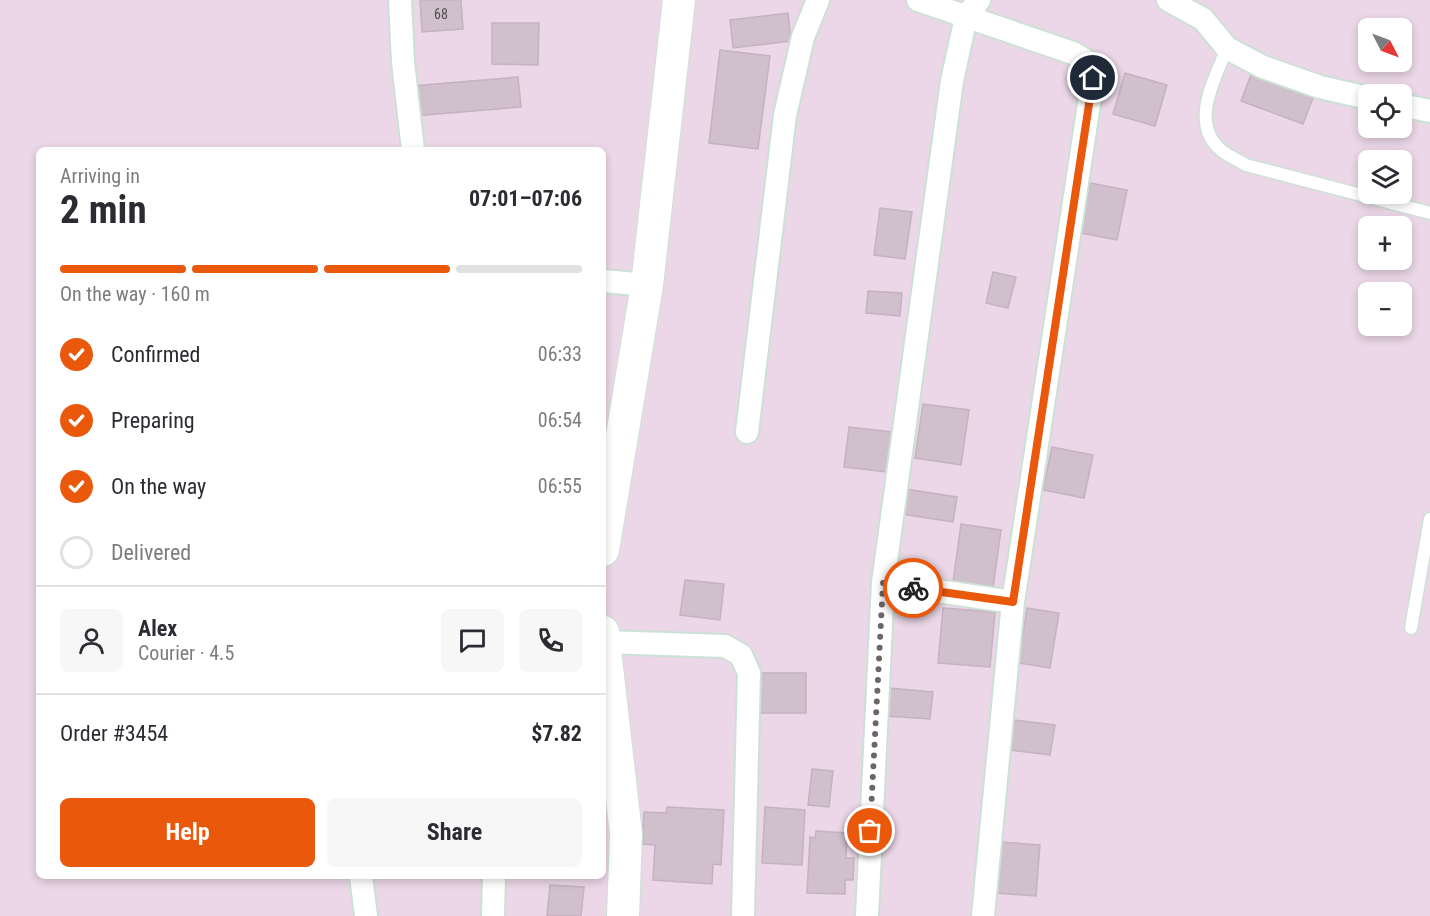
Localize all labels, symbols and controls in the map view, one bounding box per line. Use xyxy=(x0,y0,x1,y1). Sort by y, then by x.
house number: 68 xyxy=(434,6,448,22)
north arrow xyxy=(1358,18,1412,72)
map controls xyxy=(1358,18,1412,336)
pin xyxy=(1067,52,1118,103)
icon: home xyxy=(1076,61,1109,94)
button: locate xyxy=(1358,84,1412,138)
button: layers xyxy=(1358,150,1412,204)
text: Arriving in xyxy=(60,164,140,188)
text: 07:01–07:06 xyxy=(469,186,582,211)
text: 2 min xyxy=(60,187,147,233)
button: + xyxy=(1358,216,1412,270)
text: On the way · 160 m xyxy=(60,282,210,306)
button: − xyxy=(1358,282,1412,336)
icon: check xyxy=(60,338,93,371)
text: Confirmed xyxy=(111,342,200,367)
text: 06:33 xyxy=(538,342,582,366)
icon: check xyxy=(60,404,93,437)
text: Preparing xyxy=(111,408,195,433)
text: 06:54 xyxy=(538,408,582,432)
icon: check xyxy=(60,470,93,503)
text: On the way xyxy=(111,474,206,499)
text: 06:55 xyxy=(538,474,582,498)
text: Delivered xyxy=(111,540,191,565)
courier xyxy=(883,558,943,618)
icon: bike xyxy=(897,572,930,605)
button: person xyxy=(60,609,123,672)
button: chat xyxy=(441,609,504,672)
button: phone xyxy=(519,609,582,672)
text: Alex xyxy=(138,616,177,641)
text: Courier · 4.5 xyxy=(138,641,234,665)
text: Order #3454 xyxy=(60,721,168,746)
text: $7.82 xyxy=(531,721,582,746)
button: Help xyxy=(60,798,315,867)
button: Share xyxy=(327,798,582,867)
pin xyxy=(844,805,895,856)
icon: bag xyxy=(853,814,886,847)

